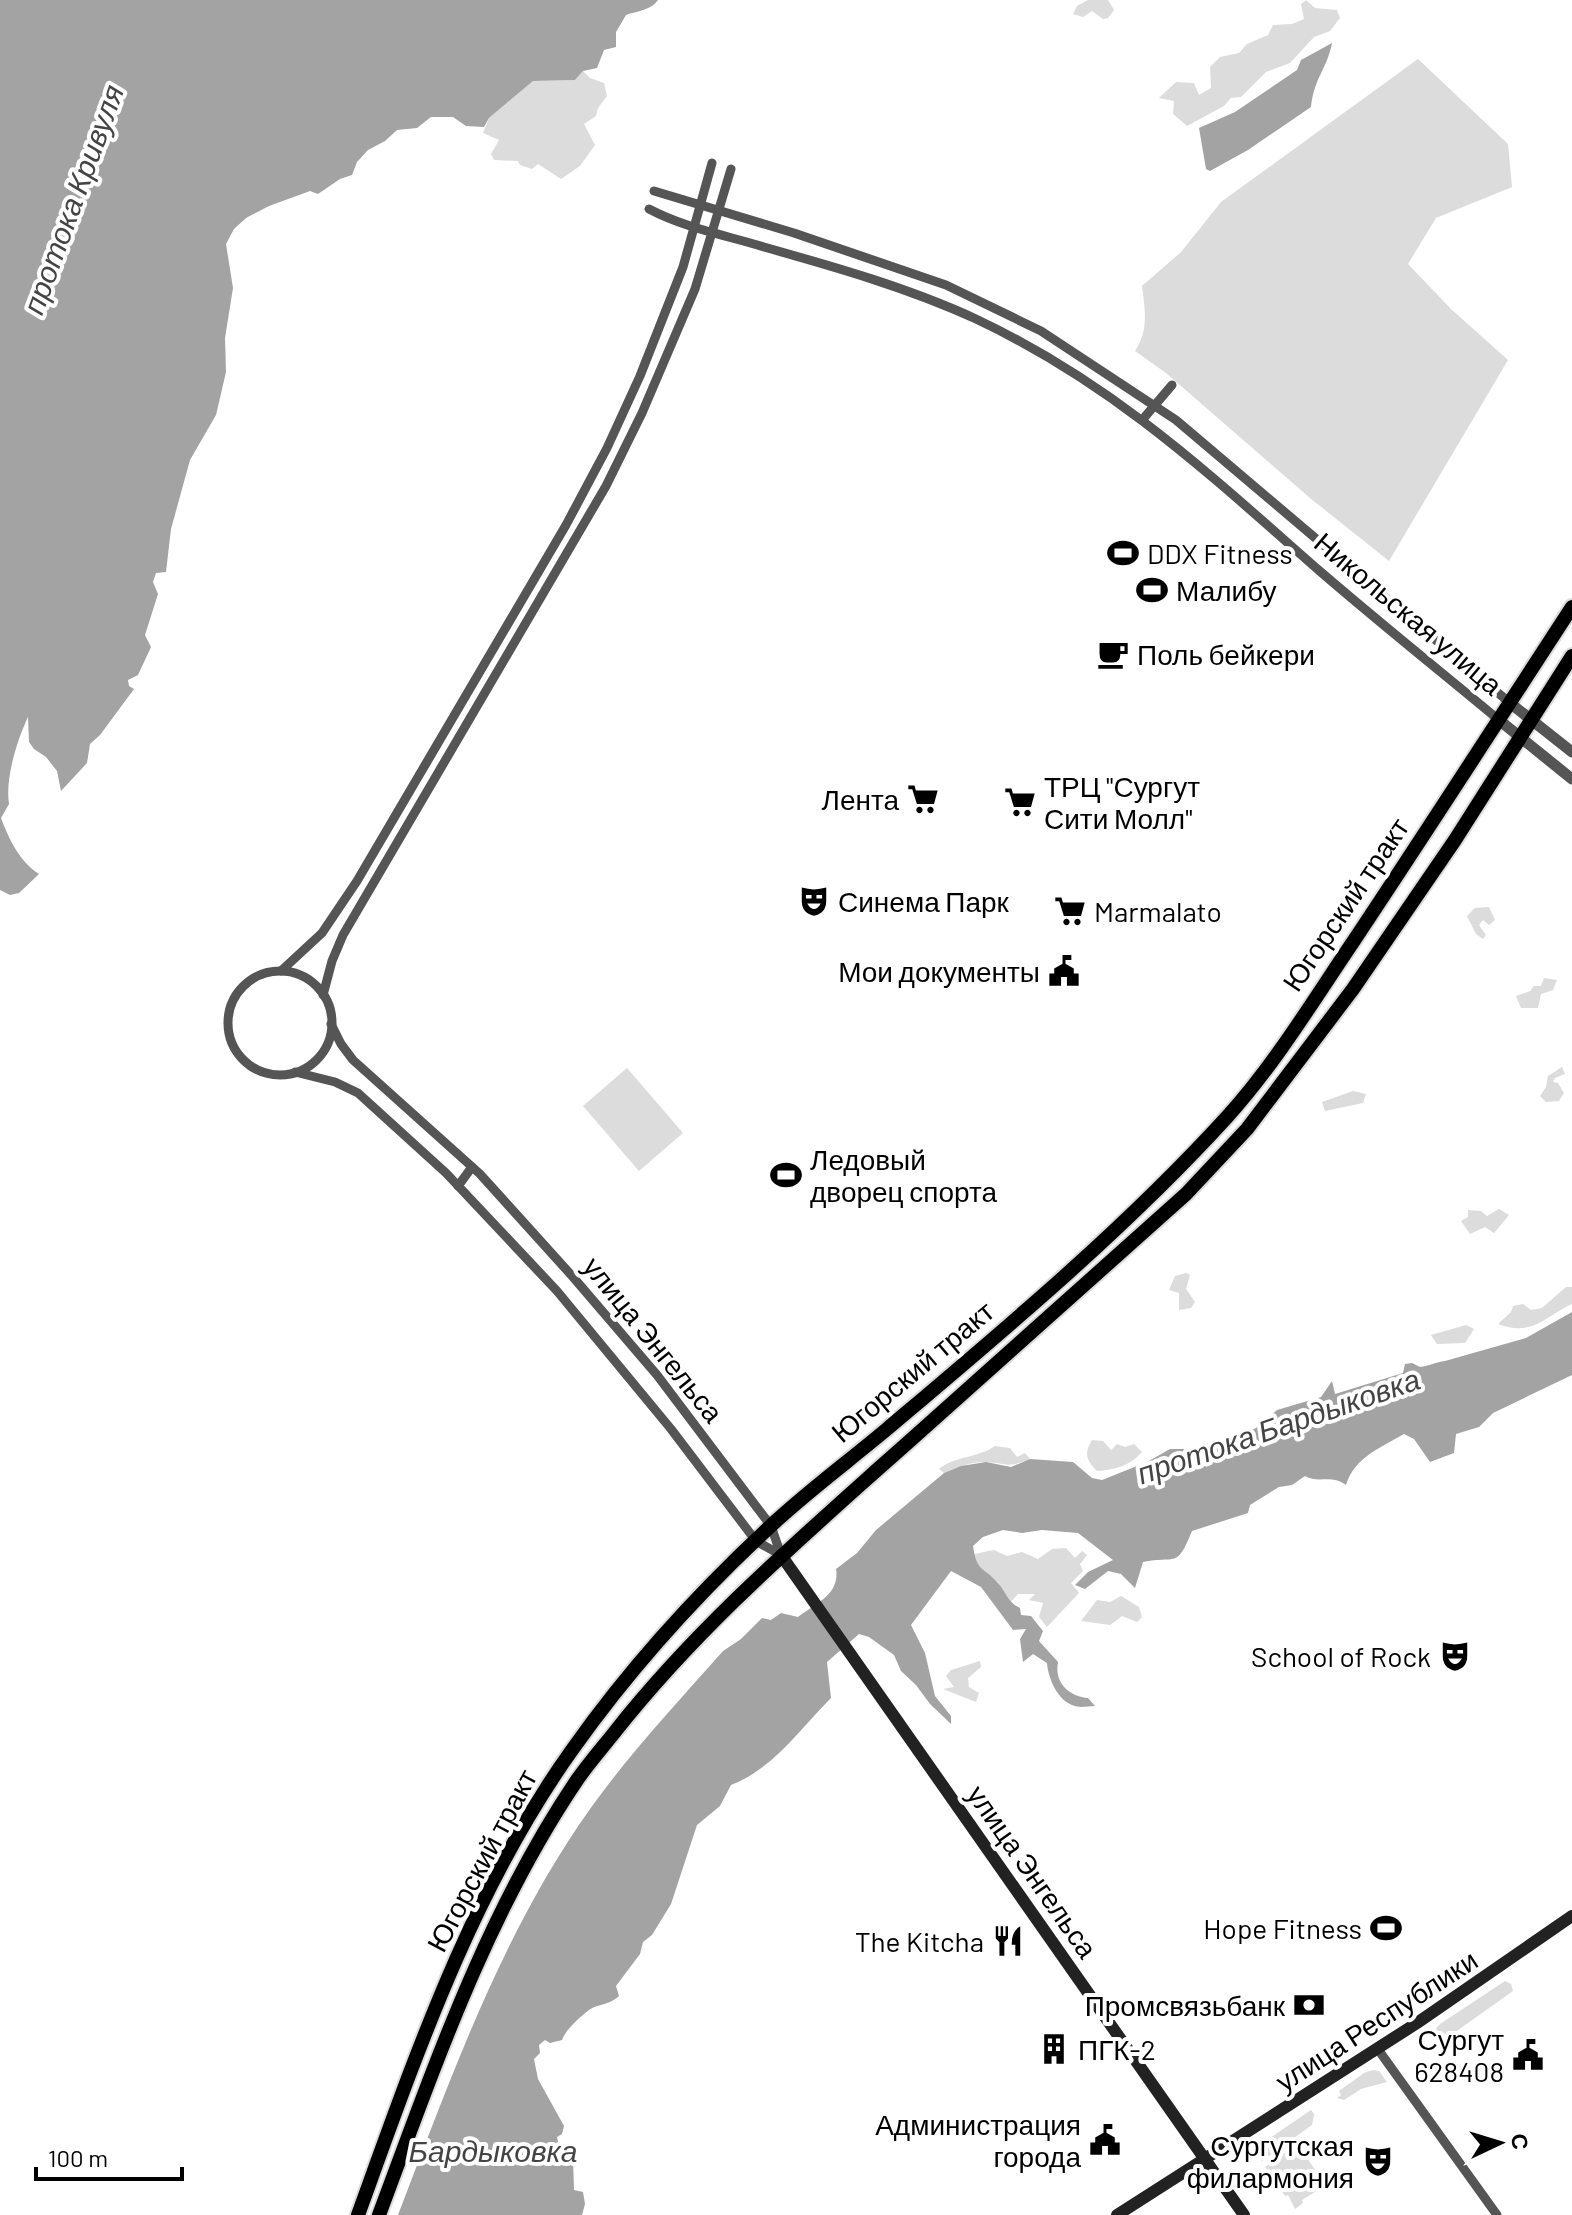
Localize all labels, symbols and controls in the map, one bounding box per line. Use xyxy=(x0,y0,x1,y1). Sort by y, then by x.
water label: протока Кривуля xyxy=(14,80,130,318)
street label: Никольская улица xyxy=(1308,525,1510,702)
sports icon: DDX Fitness xyxy=(1106,536,1140,570)
place label: DDX Fitness xyxy=(1147,536,1293,570)
sports icon: Малибу xyxy=(1135,573,1169,607)
place label: Малибу xyxy=(1176,573,1277,607)
cafe icon: Поль бейкери xyxy=(1096,637,1130,671)
place label: Поль бейкери xyxy=(1137,637,1315,671)
place label: ТРЦ "Сургут Сити Молл" xyxy=(1044,769,1200,835)
place label: Лента xyxy=(822,782,899,816)
supermarket icon: Лента xyxy=(906,782,940,816)
supermarket icon: ТРЦ "Сургут Сити Молл" xyxy=(1003,785,1037,819)
street label: Югорский тракт xyxy=(1275,811,1416,997)
theatre icon: Синема Парк xyxy=(797,884,831,918)
place label: Синема Парк xyxy=(838,884,1010,918)
supermarket icon: Marmalato xyxy=(1053,894,1087,928)
place label: Marmalato xyxy=(1094,894,1222,928)
place label: Мои документы xyxy=(838,954,1040,988)
public building icon: Мои документы xyxy=(1047,954,1081,988)
place label: Ледовый дворец спорта xyxy=(810,1142,997,1208)
sports icon: Ледовый дворец спорта xyxy=(769,1158,803,1192)
street label: улица Энгельса xyxy=(577,1249,731,1429)
street label: Югорский тракт xyxy=(824,1293,1000,1449)
water label: протока Бардыковка xyxy=(1132,1360,1424,1490)
place label: School of Rock xyxy=(1251,1639,1431,1673)
theatre icon: School of Rock xyxy=(1438,1639,1472,1673)
street label: Югорский тракт xyxy=(419,1763,543,1957)
street label: улица Энгельса xyxy=(961,1778,1105,1964)
place label: Hope Fitness xyxy=(1203,1911,1362,1945)
sports icon: Hope Fitness xyxy=(1369,1911,1403,1945)
place label: The Kitcha xyxy=(855,1924,984,1958)
restaurant icon: The Kitcha xyxy=(991,1924,1025,1958)
street label: улица Республики xyxy=(1269,1942,1483,2098)
place label: Промсвязьбанк xyxy=(1085,1988,1286,2022)
bank icon: Промсвязьбанк xyxy=(1292,1988,1326,2022)
place label: Сургут 628408 xyxy=(1414,2022,1504,2088)
building icon: ПГК-2 xyxy=(1037,2032,1071,2066)
place label: ПГК-2 xyxy=(1078,2032,1156,2066)
public building icon: Сургут 628408 xyxy=(1511,2038,1545,2072)
north arrow xyxy=(1460,2103,1540,2183)
place label: Администрация города xyxy=(875,2107,1081,2173)
public building icon: Администрация города xyxy=(1088,2123,1122,2157)
place label: Сургутская филармония xyxy=(1187,2128,1354,2194)
scale bar xyxy=(36,2131,182,2181)
water label: Бардыковка xyxy=(409,2132,577,2168)
text: С xyxy=(1507,2133,1534,2150)
text: 100 m xyxy=(48,2143,108,2172)
theatre icon: Сургутская филармония xyxy=(1361,2144,1395,2178)

